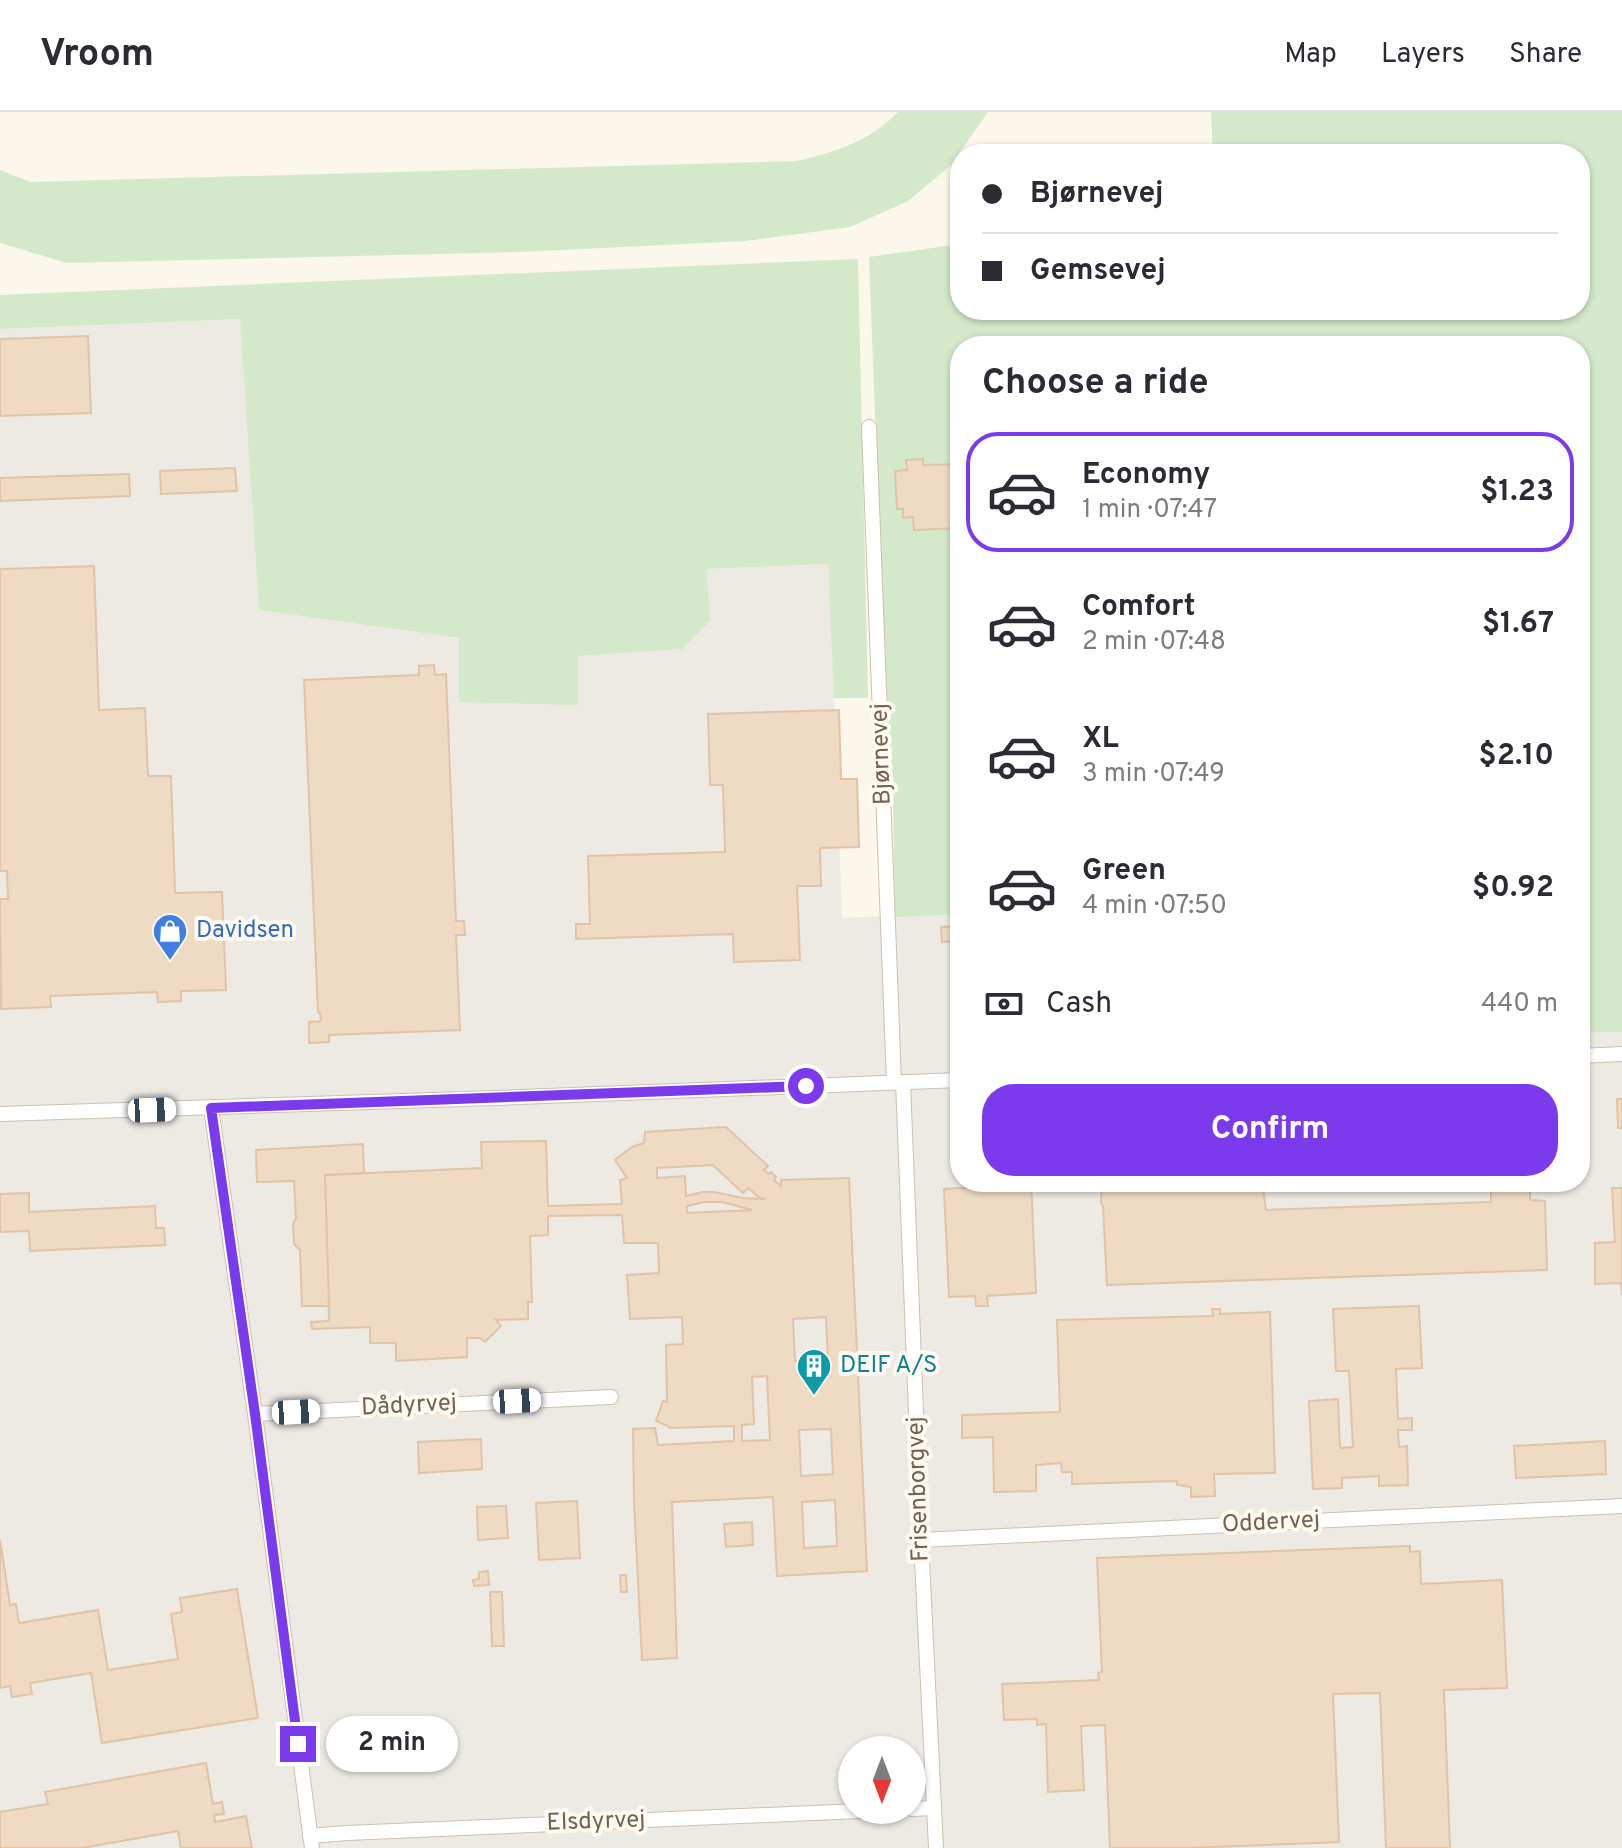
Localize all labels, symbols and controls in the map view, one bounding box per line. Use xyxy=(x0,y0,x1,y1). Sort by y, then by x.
text: Vroom xyxy=(40,31,154,80)
text: Map xyxy=(1284,37,1337,73)
text: Layers xyxy=(1381,37,1465,73)
text: Share xyxy=(1509,37,1582,73)
text: Bjørnevej xyxy=(1030,176,1164,213)
text: Gemsevej xyxy=(1030,253,1166,290)
text: Choose a ride xyxy=(982,361,1208,407)
icon: car xyxy=(986,456,1058,528)
text: Economy xyxy=(1082,457,1210,494)
text: $1.23 xyxy=(1480,474,1554,511)
text: 1 min · 07:47 xyxy=(1082,494,1217,527)
icon: car xyxy=(986,588,1058,660)
text: Comfort xyxy=(1082,589,1195,626)
text: $1.67 xyxy=(1482,606,1554,643)
text: 2 min · 07:48 xyxy=(1082,626,1226,659)
street label: Bjørnevej xyxy=(865,703,899,805)
icon: car xyxy=(986,720,1058,792)
text: XL xyxy=(1082,721,1119,758)
text: $2.10 xyxy=(1479,738,1554,775)
text: 3 min · 07:49 xyxy=(1082,758,1225,791)
icon: car xyxy=(986,852,1058,924)
text: Green xyxy=(1082,853,1166,890)
text: $0.92 xyxy=(1472,870,1554,907)
text: 4 min · 07:50 xyxy=(1082,890,1227,923)
shop icon: Davidsen xyxy=(151,912,189,962)
place label: Davidsen xyxy=(196,916,294,946)
icon: cash xyxy=(982,982,1026,1026)
text: Cash xyxy=(1046,986,1112,1023)
text: 440 m xyxy=(1481,988,1558,1021)
route start xyxy=(788,1068,824,1104)
button: Confirm xyxy=(982,1084,1558,1176)
car xyxy=(128,1097,176,1123)
building icon: DEIF A/S xyxy=(795,1347,833,1397)
place label: DEIF A/S xyxy=(840,1351,937,1381)
car xyxy=(492,1388,542,1414)
street label: Dådyrvej xyxy=(360,1389,458,1423)
car xyxy=(271,1399,321,1425)
street label: Frisenborgvej xyxy=(901,1416,937,1562)
street label: Oddervej xyxy=(1221,1505,1321,1541)
callout: 2 min xyxy=(326,1716,458,1772)
route end xyxy=(280,1726,316,1762)
text: 2 min xyxy=(358,1727,426,1760)
north arrow xyxy=(838,1736,926,1824)
map controls xyxy=(838,1736,926,1824)
street label: Elsdyrvej xyxy=(546,1805,646,1839)

